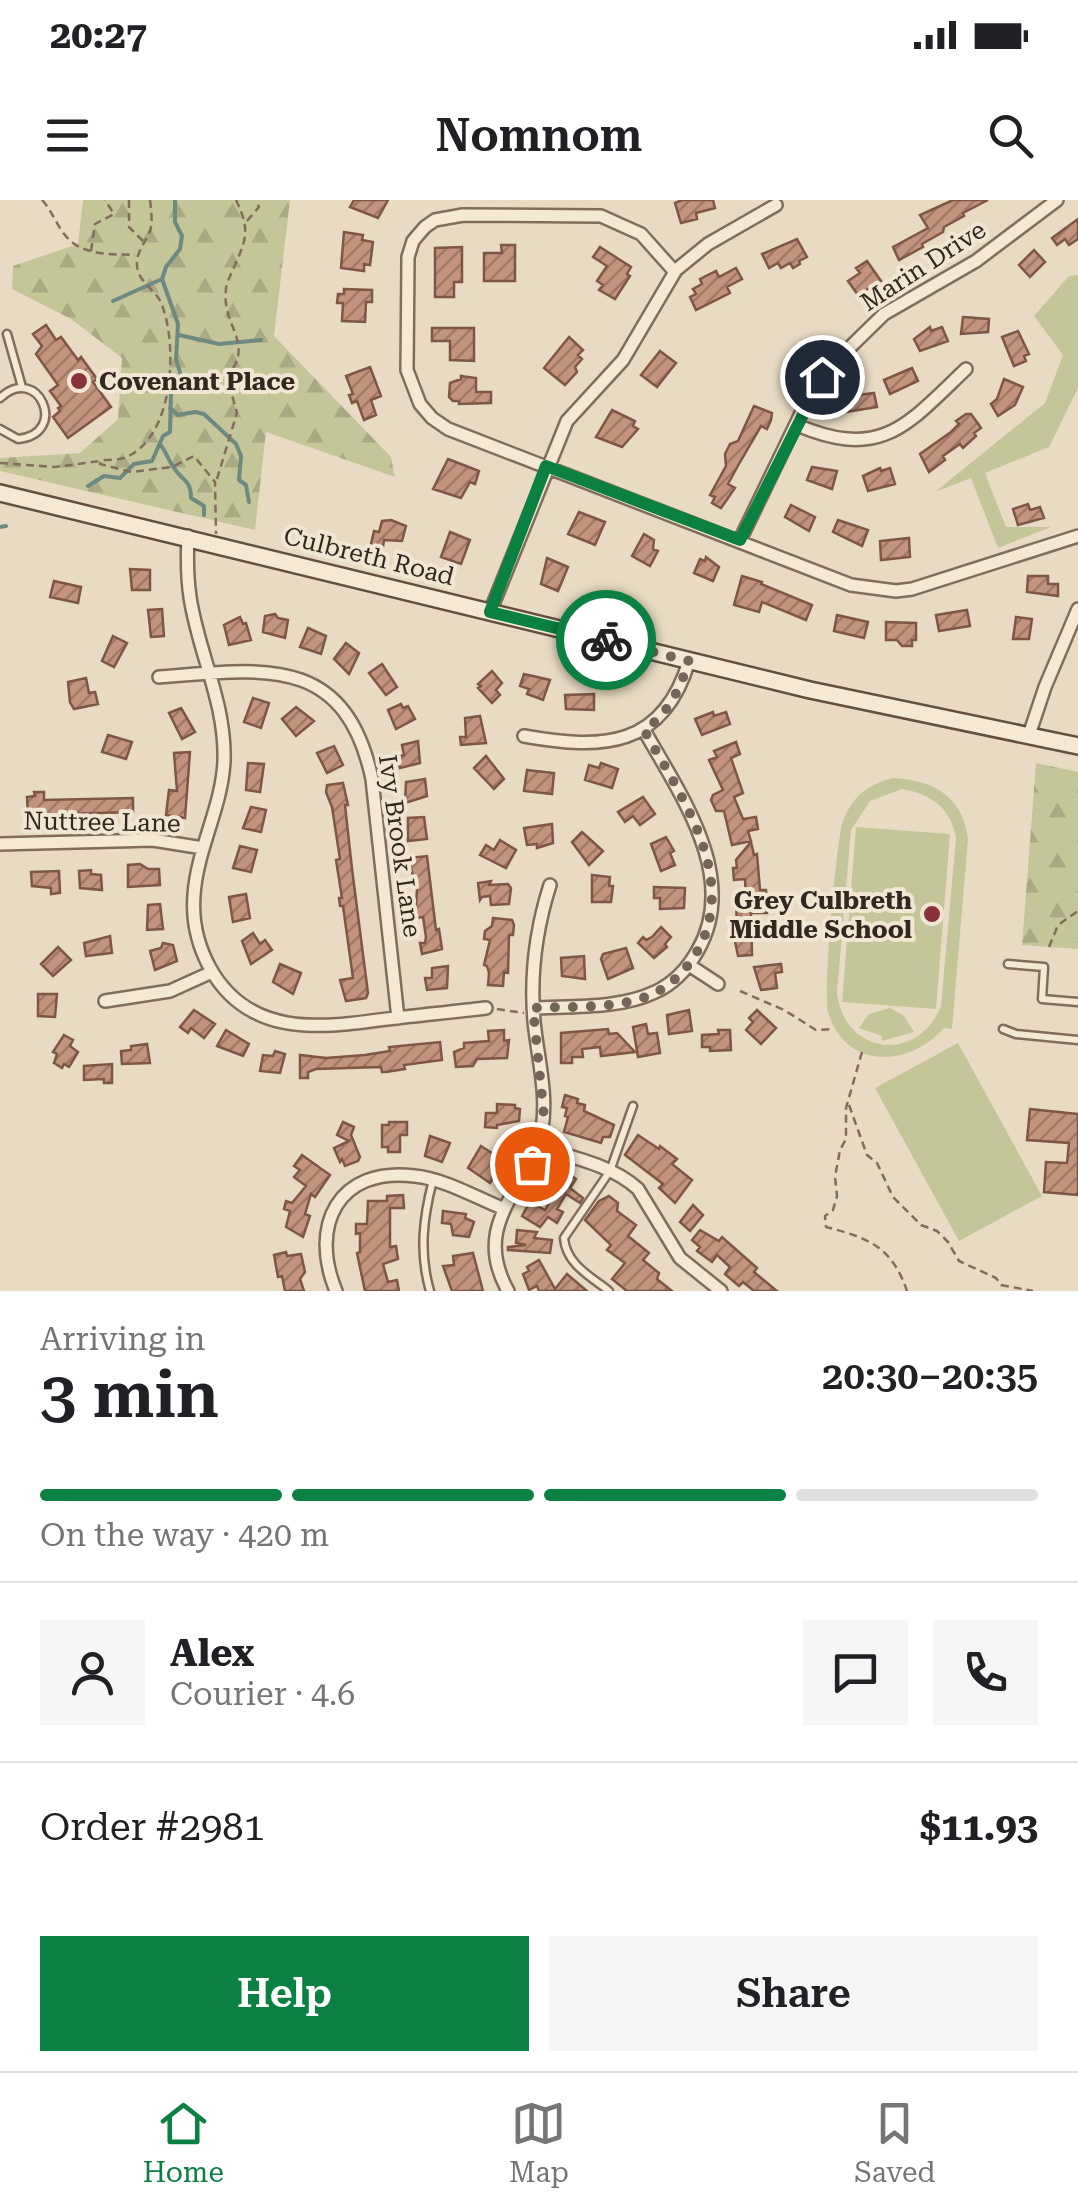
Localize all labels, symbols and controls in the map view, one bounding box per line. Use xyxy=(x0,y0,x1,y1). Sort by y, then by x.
text: 20:27 xyxy=(50,13,147,57)
icon: menu xyxy=(40,108,95,163)
icon: search xyxy=(983,108,1038,163)
text: Nomnom xyxy=(436,109,642,162)
street label: Marin Drive xyxy=(855,215,991,317)
pin xyxy=(780,335,865,420)
icon: home xyxy=(795,350,850,405)
place label: Covenant Place xyxy=(99,367,295,396)
marker: Covenant Place xyxy=(68,370,90,392)
street label: Culbreth Road xyxy=(281,521,457,591)
courier xyxy=(556,590,656,690)
icon: bike xyxy=(579,613,634,668)
street label: Ivy Brook Lane xyxy=(373,753,427,939)
street label: Nuttree Lane xyxy=(23,806,181,838)
place label: Grey Culbreth Middle School xyxy=(729,886,912,944)
marker: Grey Culbreth Middle School xyxy=(921,903,943,925)
pin xyxy=(490,1122,575,1207)
icon: bag xyxy=(505,1137,560,1192)
text: Arriving in xyxy=(40,1320,205,1358)
text: 20:30–20:35 xyxy=(822,1354,1038,1398)
text: 3 min xyxy=(40,1357,219,1433)
text: On the way · 420 m xyxy=(40,1516,329,1554)
button: person xyxy=(40,1620,145,1725)
button: chat xyxy=(803,1620,908,1725)
button: phone xyxy=(933,1620,1038,1725)
text: Alex xyxy=(170,1631,254,1675)
text: Courier · 4.6 xyxy=(170,1675,355,1713)
text: Order #2981 xyxy=(40,1805,265,1849)
text: $11.93 xyxy=(920,1805,1038,1849)
button: Help xyxy=(40,1936,529,2051)
button: Share xyxy=(549,1936,1038,2051)
tab: Home xyxy=(143,2096,224,2189)
tab: Map xyxy=(509,2096,569,2189)
tab: Saved xyxy=(854,2096,935,2189)

